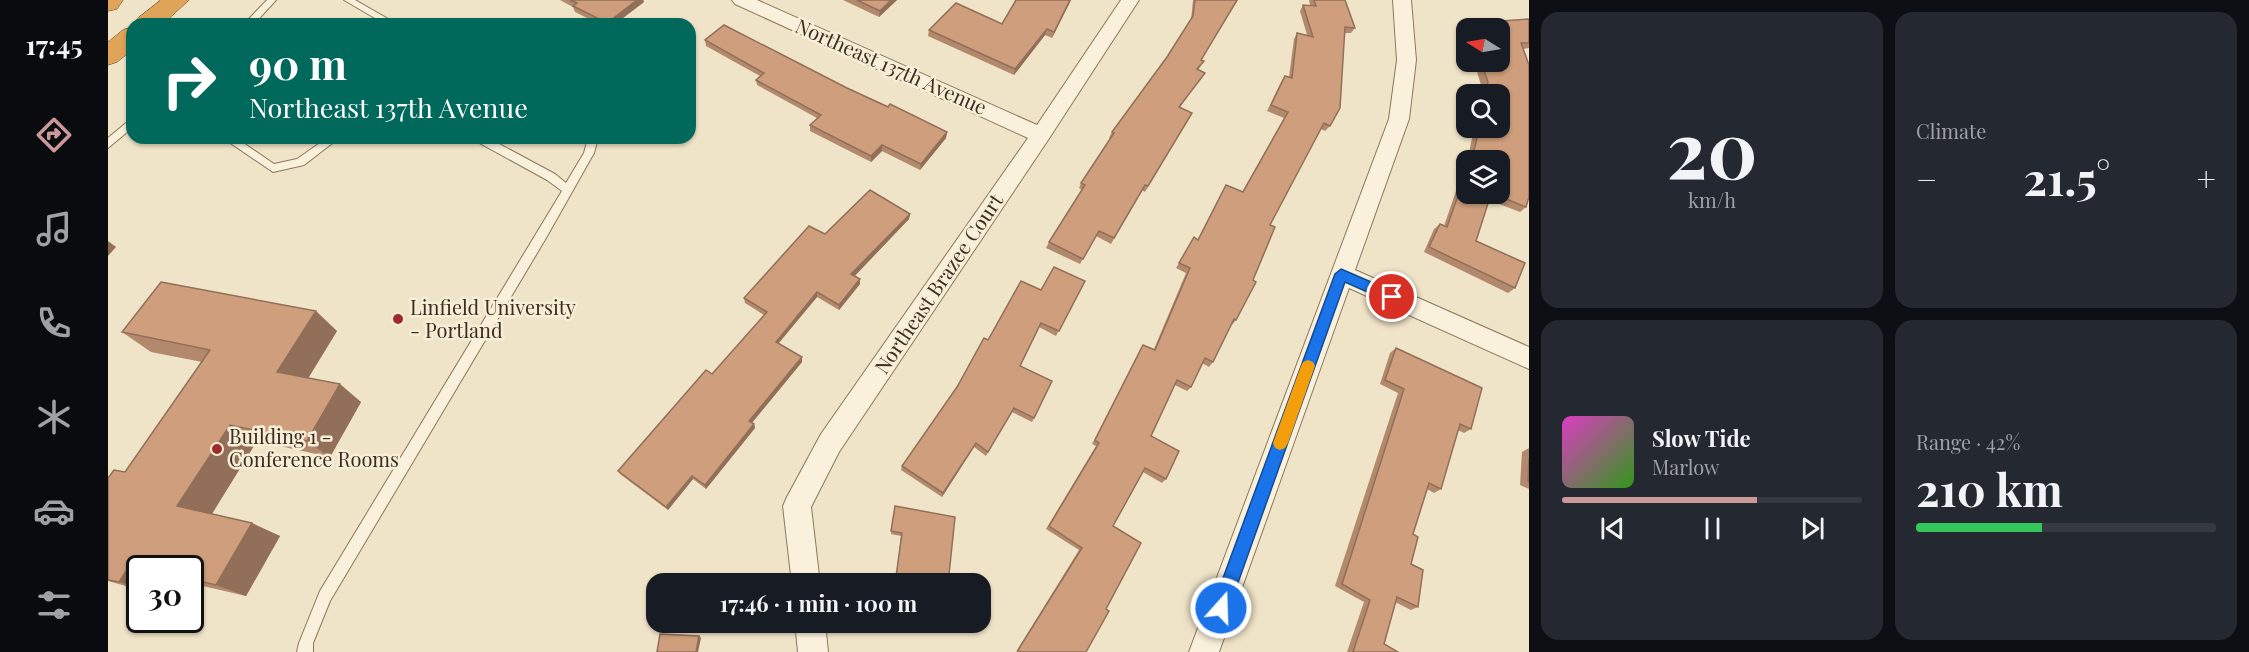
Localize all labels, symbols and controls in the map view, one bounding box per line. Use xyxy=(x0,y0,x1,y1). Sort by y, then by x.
street label: Northeast 137th Avenue xyxy=(792,11,991,120)
north arrow xyxy=(1456,18,1510,72)
map controls xyxy=(1456,18,1510,204)
text: 17:45 xyxy=(25,26,83,62)
text: 90 m xyxy=(249,35,347,91)
icon: right xyxy=(150,42,228,120)
button: search xyxy=(1456,84,1510,138)
text: Northeast 137th Avenue xyxy=(249,89,528,125)
text: 20 xyxy=(1666,95,1758,199)
icon: directions xyxy=(33,114,75,156)
text: Climate xyxy=(1916,117,1986,144)
text: 21.5° xyxy=(2024,147,2110,207)
button: layers xyxy=(1456,150,1510,204)
text: − xyxy=(1916,156,1937,200)
text: + xyxy=(2197,156,2216,200)
text: km/h xyxy=(1688,186,1736,213)
street label: Northeast Brazee Court xyxy=(867,187,1009,378)
icon: music xyxy=(33,208,75,250)
pin xyxy=(1366,271,1417,322)
icon: arrive xyxy=(1375,280,1408,313)
place label: Linfield University - Portland xyxy=(410,293,576,343)
icon: phone xyxy=(33,302,75,344)
marker: Linfield University - Portland xyxy=(391,312,405,326)
icon: climate xyxy=(33,396,75,438)
place label: Building 1 - Conference Rooms xyxy=(229,422,399,472)
text: Slow Tide xyxy=(1652,423,1751,453)
text: Range · 42% xyxy=(1916,428,2020,455)
marker: Building 1 - Conference Rooms xyxy=(210,442,224,456)
text: Marlow xyxy=(1652,453,1720,480)
text: 210 km xyxy=(1916,458,2063,518)
icon: car xyxy=(33,490,75,532)
icon: previous xyxy=(1596,512,1629,545)
icon: pause xyxy=(1696,512,1729,545)
icon: next xyxy=(1796,512,1829,545)
speed limit sign: 30 xyxy=(126,555,204,633)
position arrow xyxy=(1189,576,1253,640)
icon: filters xyxy=(33,584,75,626)
text: 17:46 · 1 min · 100 m xyxy=(720,588,917,618)

